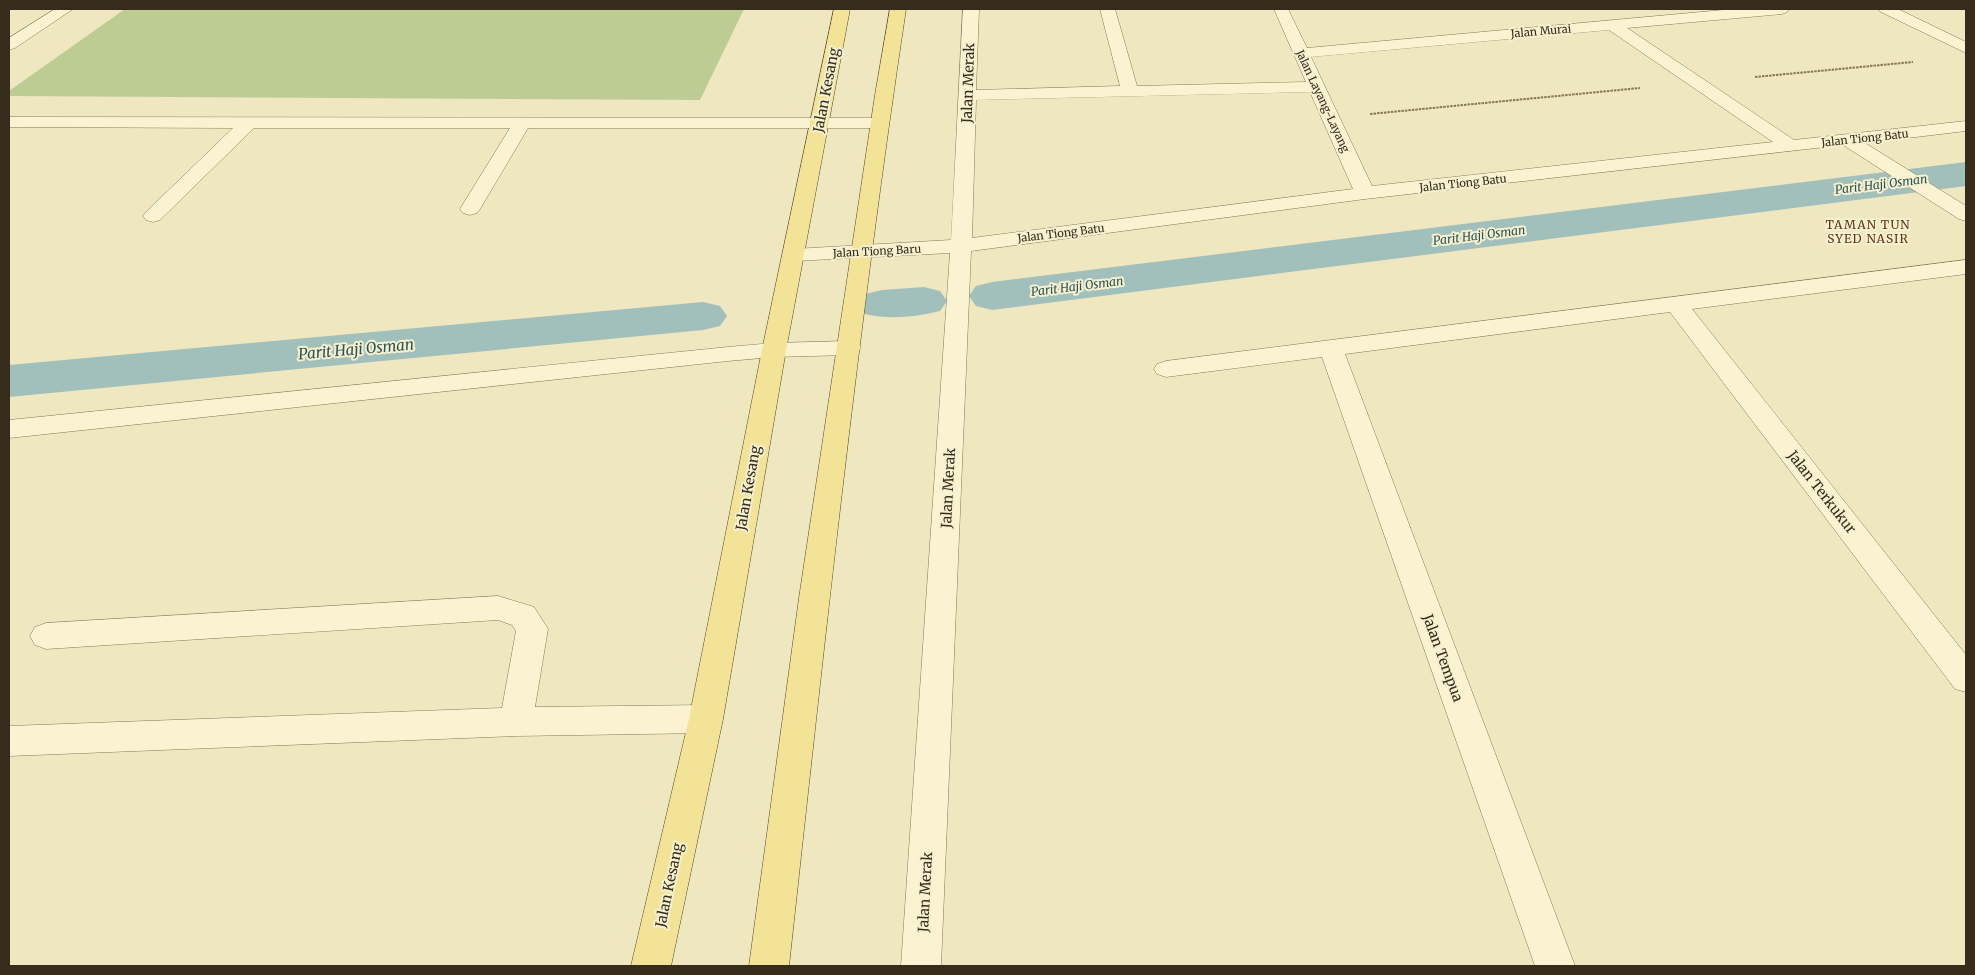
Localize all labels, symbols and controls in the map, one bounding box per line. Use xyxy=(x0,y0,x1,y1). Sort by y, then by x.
street label: Jalan Murai xyxy=(1509,21,1572,41)
street label: Jalan Merak xyxy=(958,42,978,124)
street label: Jalan Kesang xyxy=(809,45,843,135)
street label: Jalan Layang-Layang xyxy=(1293,47,1353,155)
street label: Jalan Tiong Batu xyxy=(1820,126,1909,150)
street label: Jalan Tiong Batu xyxy=(1418,171,1507,195)
water label: Parit Haji Osman xyxy=(1834,171,1928,197)
district label: TAMAN TUN SYED NASIR xyxy=(1825,217,1911,246)
street label: Jalan Tiong Batu xyxy=(1016,221,1105,245)
water label: Parit Haji Osman xyxy=(1432,222,1526,248)
street label: Jalan Tiong Baru xyxy=(832,242,922,260)
water label: Parit Haji Osman xyxy=(1030,273,1124,299)
water label: Parit Haji Osman xyxy=(297,334,415,364)
street label: Jalan Kesang xyxy=(731,443,764,533)
street label: Jalan Terkukur xyxy=(1783,446,1860,537)
street label: Jalan Merak xyxy=(937,447,959,530)
street label: Jalan Tempua xyxy=(1418,611,1467,705)
street label: Jalan Kesang xyxy=(651,840,687,930)
street label: Jalan Merak xyxy=(914,851,936,934)

